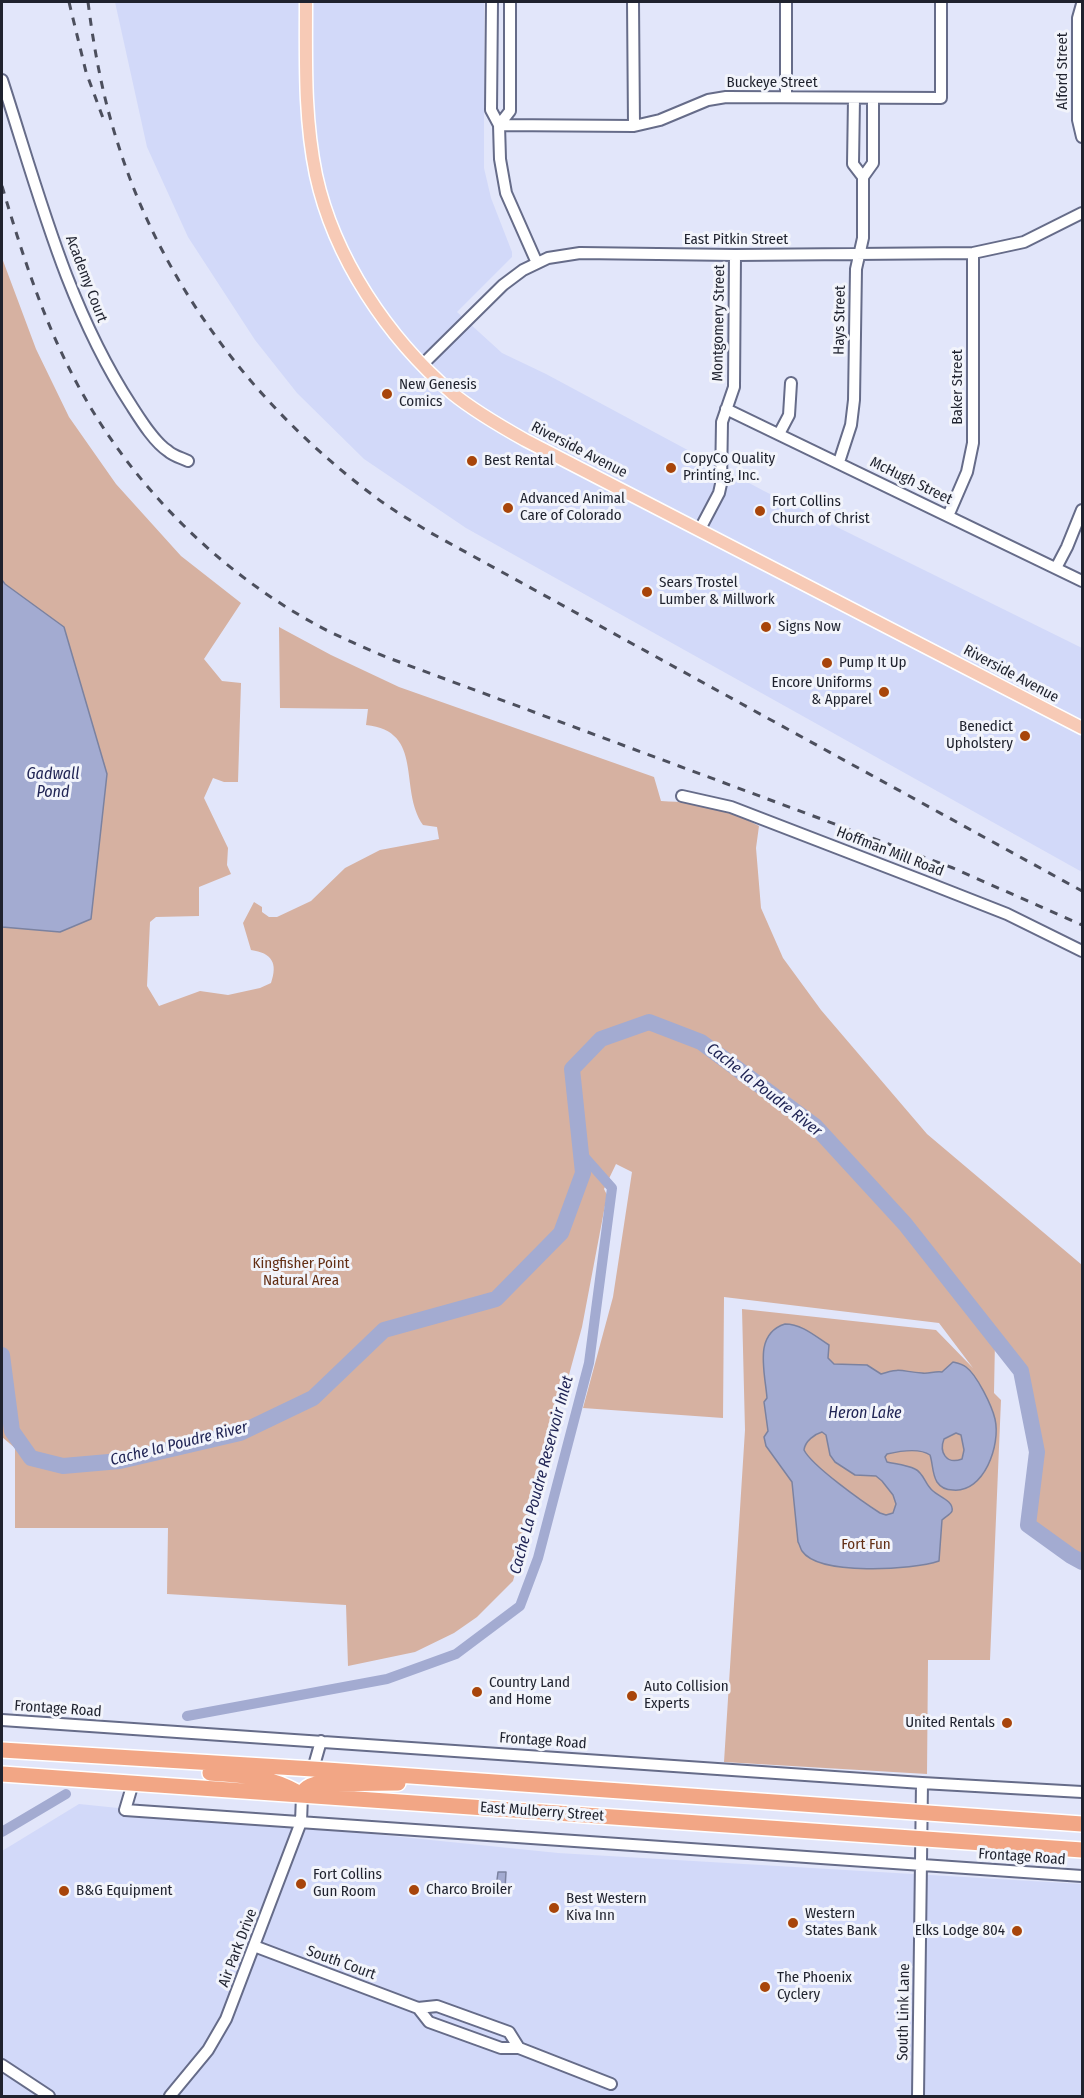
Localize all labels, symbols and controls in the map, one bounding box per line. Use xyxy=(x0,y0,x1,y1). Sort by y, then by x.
street label: Alford Street xyxy=(1054,32,1072,110)
street label: Buckeye Street xyxy=(726,74,818,92)
street label: East Pitkin Street xyxy=(684,231,788,249)
street label: Academy Court xyxy=(61,233,111,325)
street label: Montgomery Street xyxy=(709,264,729,382)
street label: Hays Street xyxy=(830,285,850,355)
street label: Baker Street xyxy=(949,349,967,425)
place label: New Genesis Comics xyxy=(399,376,477,411)
marker: New Genesis Comics xyxy=(380,387,394,401)
street label: Riverside Avenue xyxy=(528,418,630,482)
place label: CopyCo Quality Printing, Inc. xyxy=(683,450,775,485)
place label: Best Rental xyxy=(484,452,554,470)
street label: McHugh Street xyxy=(867,453,955,509)
marker: Best Rental xyxy=(465,454,479,468)
marker: CopyCo Quality Printing, Inc. xyxy=(664,461,678,475)
place label: Advanced Animal Care of Colorado xyxy=(520,490,625,525)
place label: Fort Collins Church of Christ xyxy=(772,493,870,528)
marker: Advanced Animal Care of Colorado xyxy=(501,501,515,515)
marker: Fort Collins Church of Christ xyxy=(753,504,767,518)
place label: Sears Trostel Lumber & Millwork xyxy=(659,574,775,609)
marker: Sears Trostel Lumber & Millwork xyxy=(640,585,654,599)
place label: Signs Now xyxy=(778,618,841,636)
marker: Signs Now xyxy=(759,620,773,634)
street label: Riverside Avenue xyxy=(960,641,1062,707)
place label: Pump It Up xyxy=(839,654,907,672)
marker: Pump It Up xyxy=(820,656,834,670)
place label: Encore Uniforms & Apparel xyxy=(771,674,872,709)
marker: Encore Uniforms & Apparel xyxy=(877,685,891,699)
place label: Benedict Upholstery xyxy=(946,718,1013,753)
marker: Benedict Upholstery xyxy=(1018,729,1032,743)
water label: Gadwall Pond xyxy=(26,765,80,803)
street label: Hoffman Mill Road xyxy=(834,823,946,881)
water label: Cache la Poudre River xyxy=(703,1039,825,1141)
park label: Kingfisher Point Natural Area xyxy=(253,1255,349,1290)
water label: Cache La Poudre Reservoir Inlet xyxy=(506,1374,578,1576)
water label: Heron Lake xyxy=(828,1404,902,1424)
water label: Cache la Poudre River xyxy=(108,1418,250,1470)
park label: Fort Fun xyxy=(841,1536,891,1554)
place label: Country Land and Home xyxy=(489,1674,570,1709)
place label: Auto Collision Experts xyxy=(644,1678,729,1713)
marker: Country Land and Home xyxy=(470,1685,484,1699)
marker: Auto Collision Experts xyxy=(625,1689,639,1703)
street label: Frontage Road xyxy=(14,1697,102,1721)
place label: United Rentals xyxy=(905,1714,995,1732)
marker: United Rentals xyxy=(1000,1716,1014,1730)
street label: Frontage Road xyxy=(499,1729,587,1753)
street label: East Mulberry Street xyxy=(479,1799,605,1825)
street label: Frontage Road xyxy=(978,1845,1066,1869)
place label: Fort Collins Gun Room xyxy=(313,1866,382,1901)
marker: Fort Collins Gun Room xyxy=(294,1877,308,1891)
place label: Charco Broiler xyxy=(426,1881,512,1899)
place label: B&G Equipment xyxy=(76,1882,172,1900)
marker: Charco Broiler xyxy=(407,1883,421,1897)
marker: B&G Equipment xyxy=(57,1884,71,1898)
place label: Best Western Kiva Inn xyxy=(566,1890,647,1925)
marker: Best Western Kiva Inn xyxy=(547,1901,561,1915)
place label: Western States Bank xyxy=(805,1905,877,1940)
street label: Air Park Drive xyxy=(215,1906,261,1990)
marker: Western States Bank xyxy=(786,1916,800,1930)
place label: Elks Lodge 804 xyxy=(915,1922,1005,1940)
marker: Elks Lodge 804 xyxy=(1010,1924,1024,1938)
street label: South Court xyxy=(304,1942,378,1984)
street label: South Link Lane xyxy=(894,1963,914,2061)
place label: The Phoenix Cyclery xyxy=(777,1969,852,2004)
marker: The Phoenix Cyclery xyxy=(758,1980,772,1994)

